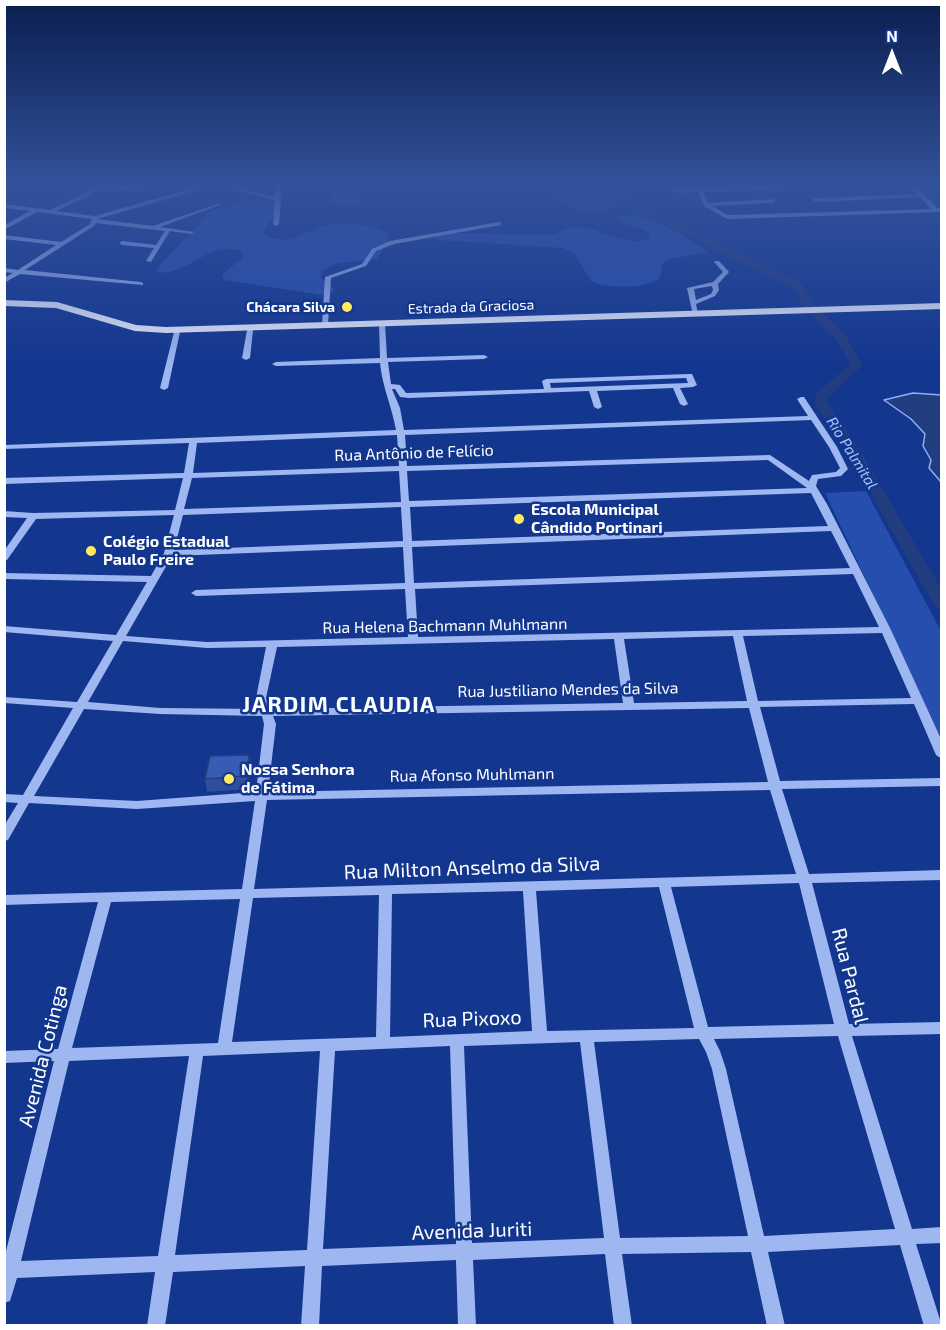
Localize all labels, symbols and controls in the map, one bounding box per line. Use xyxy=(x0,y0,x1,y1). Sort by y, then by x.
north arrow xyxy=(862,24,922,84)
text: N xyxy=(886,26,898,45)
street label: Estrada da Graciosa xyxy=(408,296,534,318)
place label: Chácara Silva xyxy=(246,299,335,315)
marker: Chácara Silva xyxy=(340,300,354,314)
water label: Rio Palmital xyxy=(823,413,881,493)
street label: Rua Antônio de Felício xyxy=(334,441,494,465)
place label: Escola Municipal Cândido Portinari xyxy=(531,500,663,538)
marker: Escola Municipal Cândido Portinari xyxy=(512,512,526,526)
place label: Colégio Estadual Paulo Freire xyxy=(103,532,230,570)
marker: Colégio Estadual Paulo Freire xyxy=(84,544,98,558)
street label: Rua Helena Bachmann Muhlmann xyxy=(322,614,568,638)
street label: Rua Justiliano Mendes da Silva xyxy=(457,678,679,702)
district label: JARDIM CLAUDIA xyxy=(242,692,436,718)
place label: Nossa Senhora de Fátima xyxy=(241,760,355,798)
street label: Rua Afonso Muhlmann xyxy=(389,764,555,786)
marker: Nossa Senhora de Fátima xyxy=(222,772,236,786)
street label: Rua Milton Anselmo da Silva xyxy=(343,852,601,884)
street label: Rua Pardal xyxy=(826,926,874,1026)
street label: Avenida Cotinga xyxy=(14,982,72,1130)
street label: Rua Pixoxo xyxy=(422,1005,522,1033)
street label: Avenida Juriti xyxy=(411,1217,533,1245)

